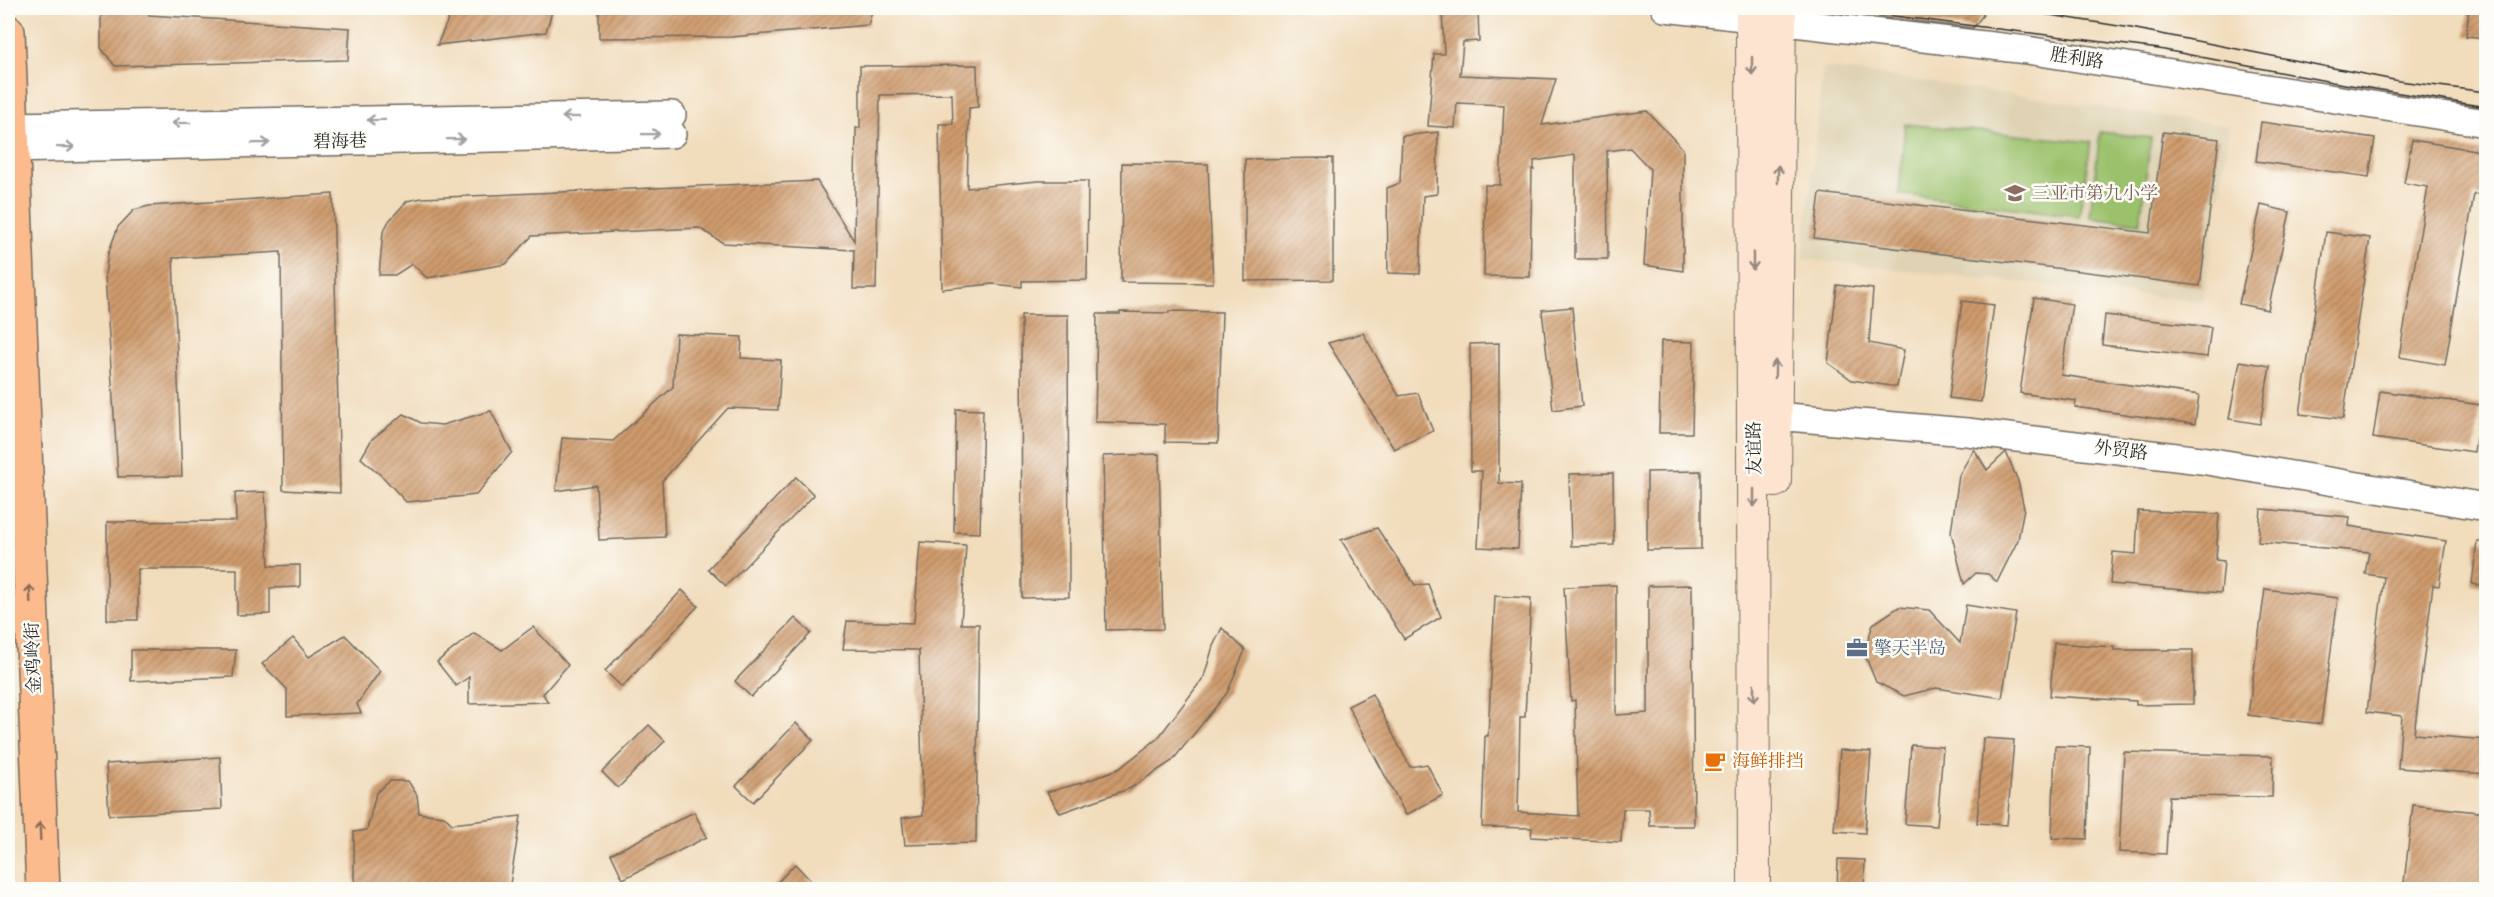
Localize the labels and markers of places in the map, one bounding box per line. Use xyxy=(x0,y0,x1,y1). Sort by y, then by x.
school or university icon: 三亚市第九小学 xyxy=(2003,181,2027,205)
place label: 三亚市第九小学 xyxy=(2032,182,2158,207)
office icon: 擎天半岛 xyxy=(1845,636,1869,660)
place label: 擎天半岛 xyxy=(1874,637,1946,662)
cafe icon: 海鲜排挡 xyxy=(1703,749,1727,773)
place label: 海鲜排挡 xyxy=(1732,750,1804,775)

